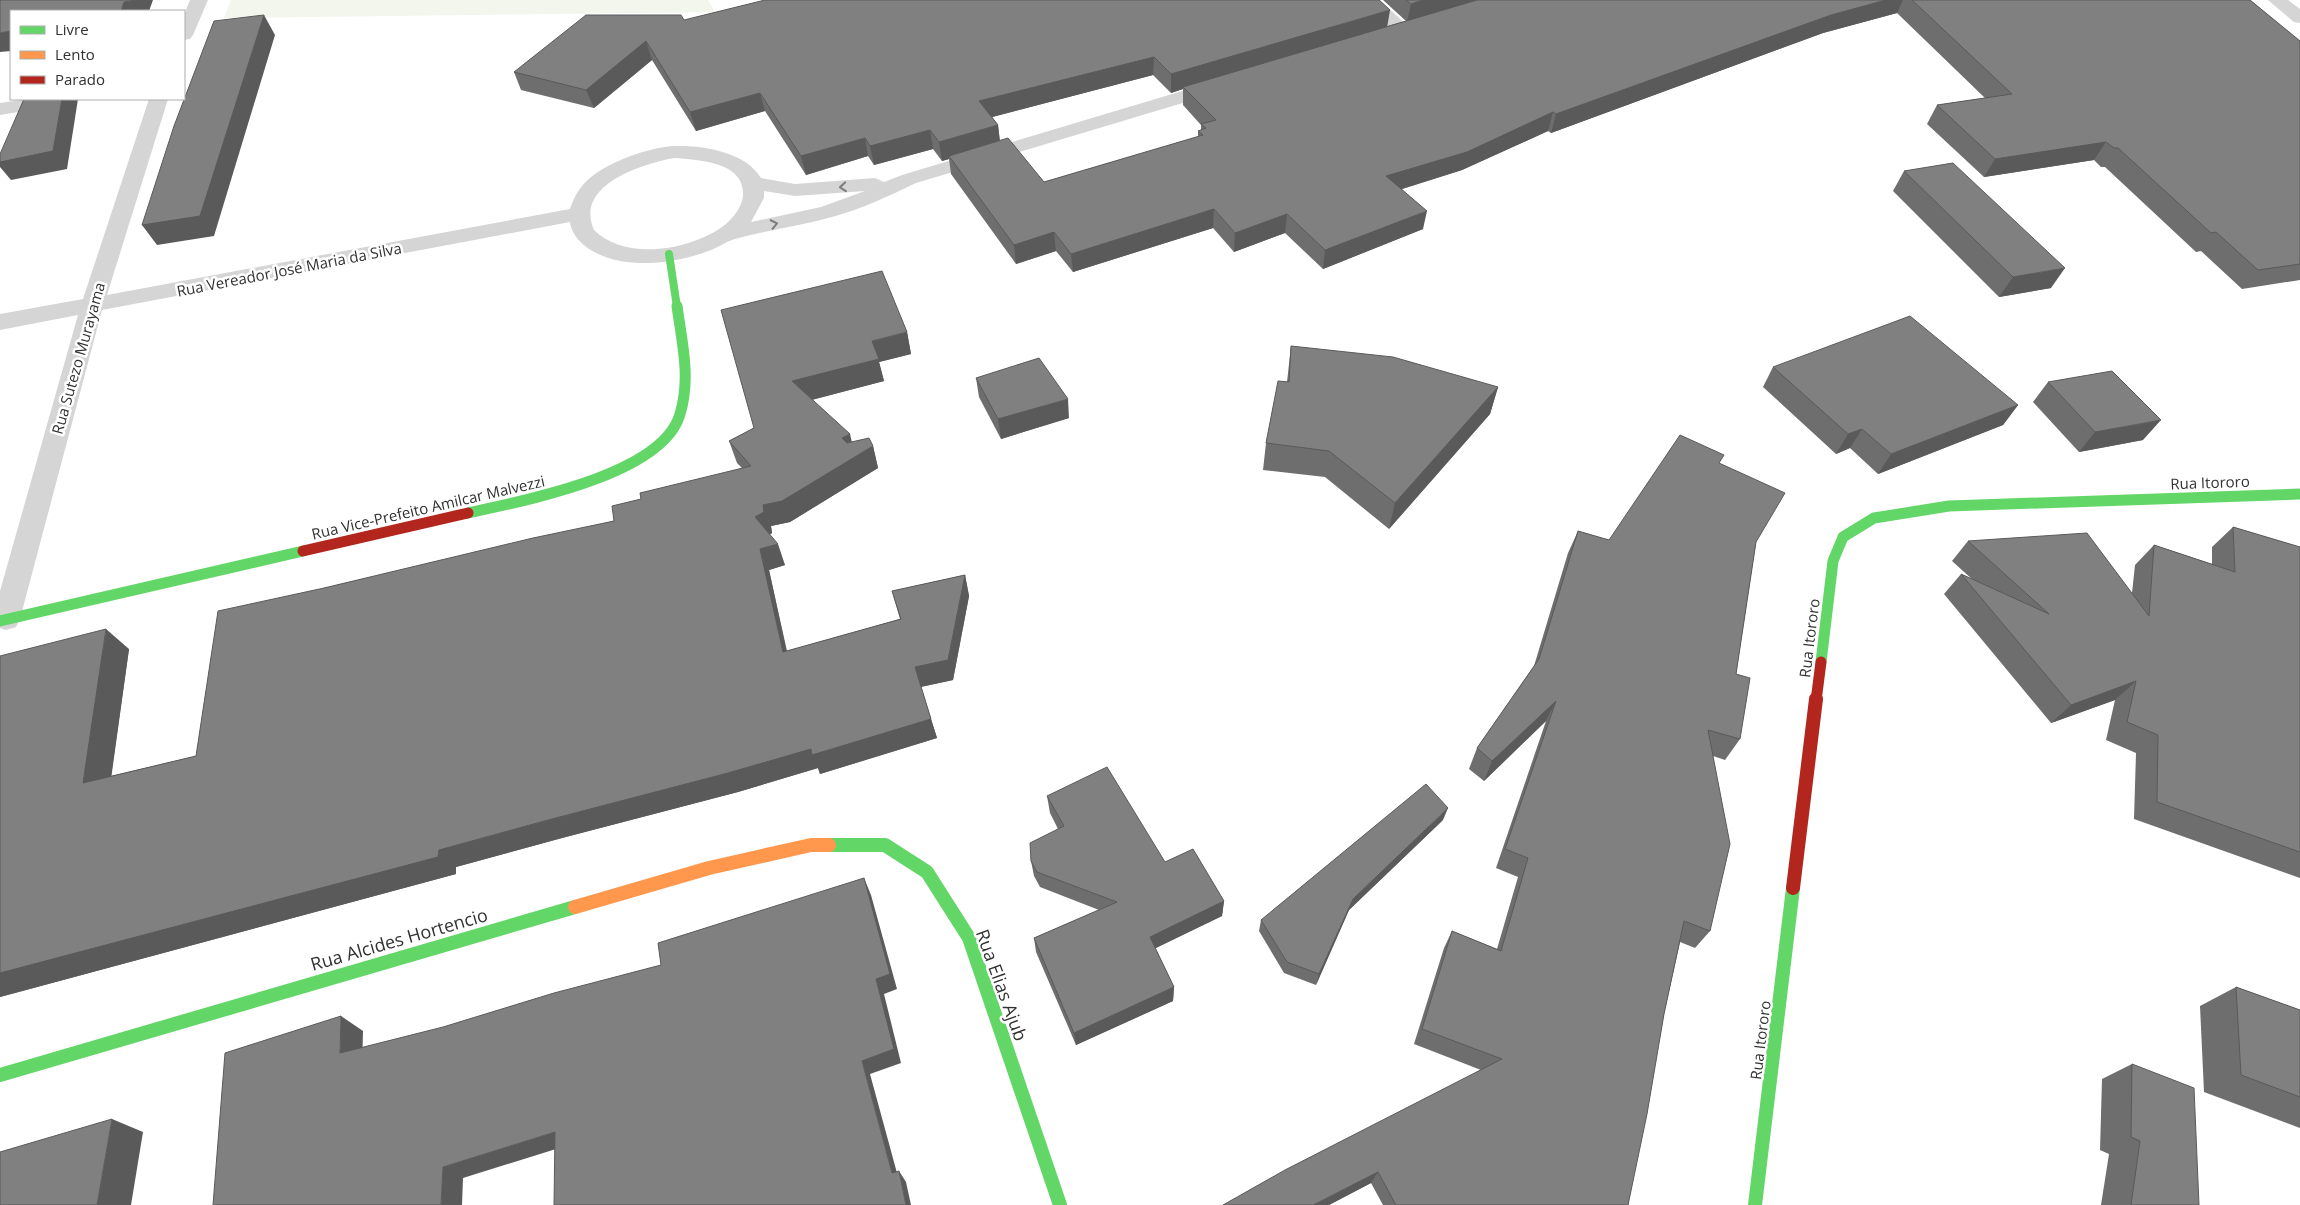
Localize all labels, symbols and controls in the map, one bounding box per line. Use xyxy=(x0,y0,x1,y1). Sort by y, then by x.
legend xyxy=(10,10,185,100)
text: Livre xyxy=(55,19,89,39)
text: Lento xyxy=(55,44,95,64)
text: Parado xyxy=(55,69,105,89)
one-way arrow xyxy=(839,182,847,193)
one-way arrow xyxy=(770,220,779,230)
street label: Rua Vereador José Maria da Silva xyxy=(175,237,403,301)
street label: Rua Sutezo Murayama xyxy=(47,280,109,436)
street label: Rua Vice-Prefeito Amilcar Malvezzi xyxy=(309,470,547,544)
street label: Rua Itororo xyxy=(2170,471,2250,493)
street label: Rua Itororo xyxy=(1794,597,1824,679)
street label: Rua Alcides Hortencio xyxy=(308,902,490,976)
street label: Rua Elias Ajub xyxy=(971,926,1033,1044)
street label: Rua Itororo xyxy=(1745,999,1775,1081)

